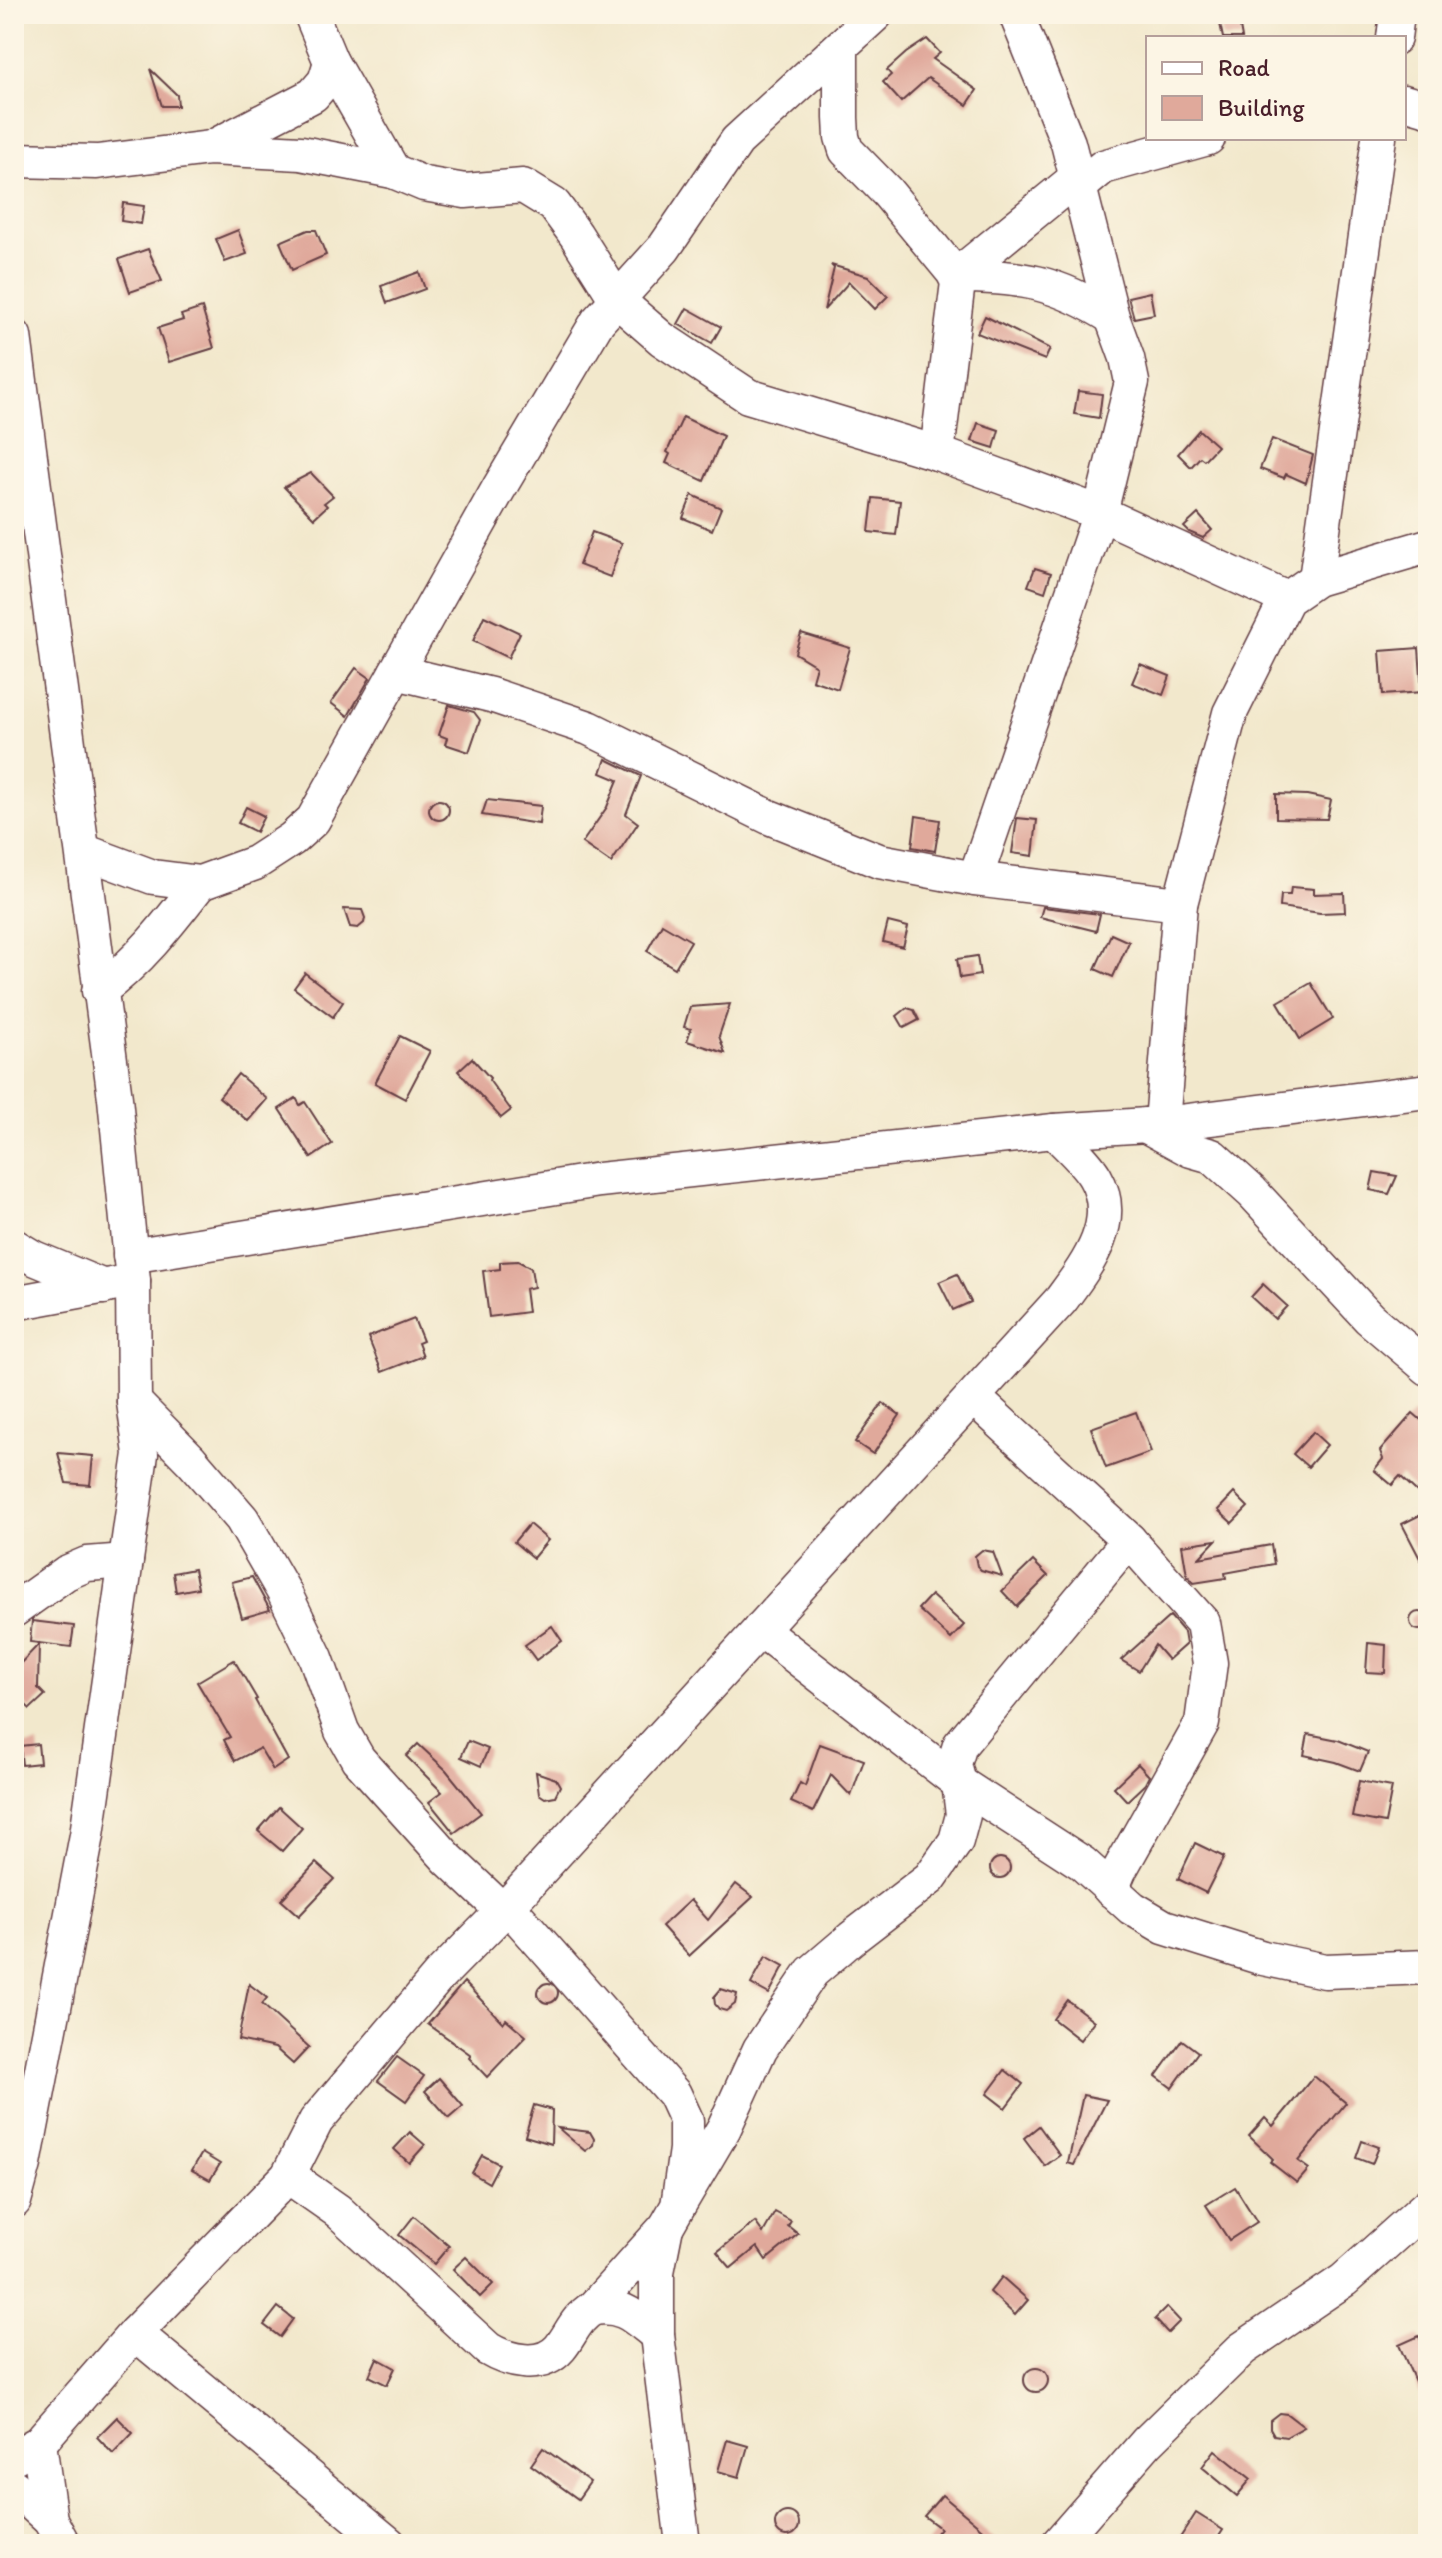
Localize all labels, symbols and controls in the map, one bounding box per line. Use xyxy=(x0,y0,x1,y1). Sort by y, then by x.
legend xyxy=(1146,36,1406,140)
text: Road xyxy=(1218,53,1270,82)
text: Building xyxy=(1218,93,1305,122)

